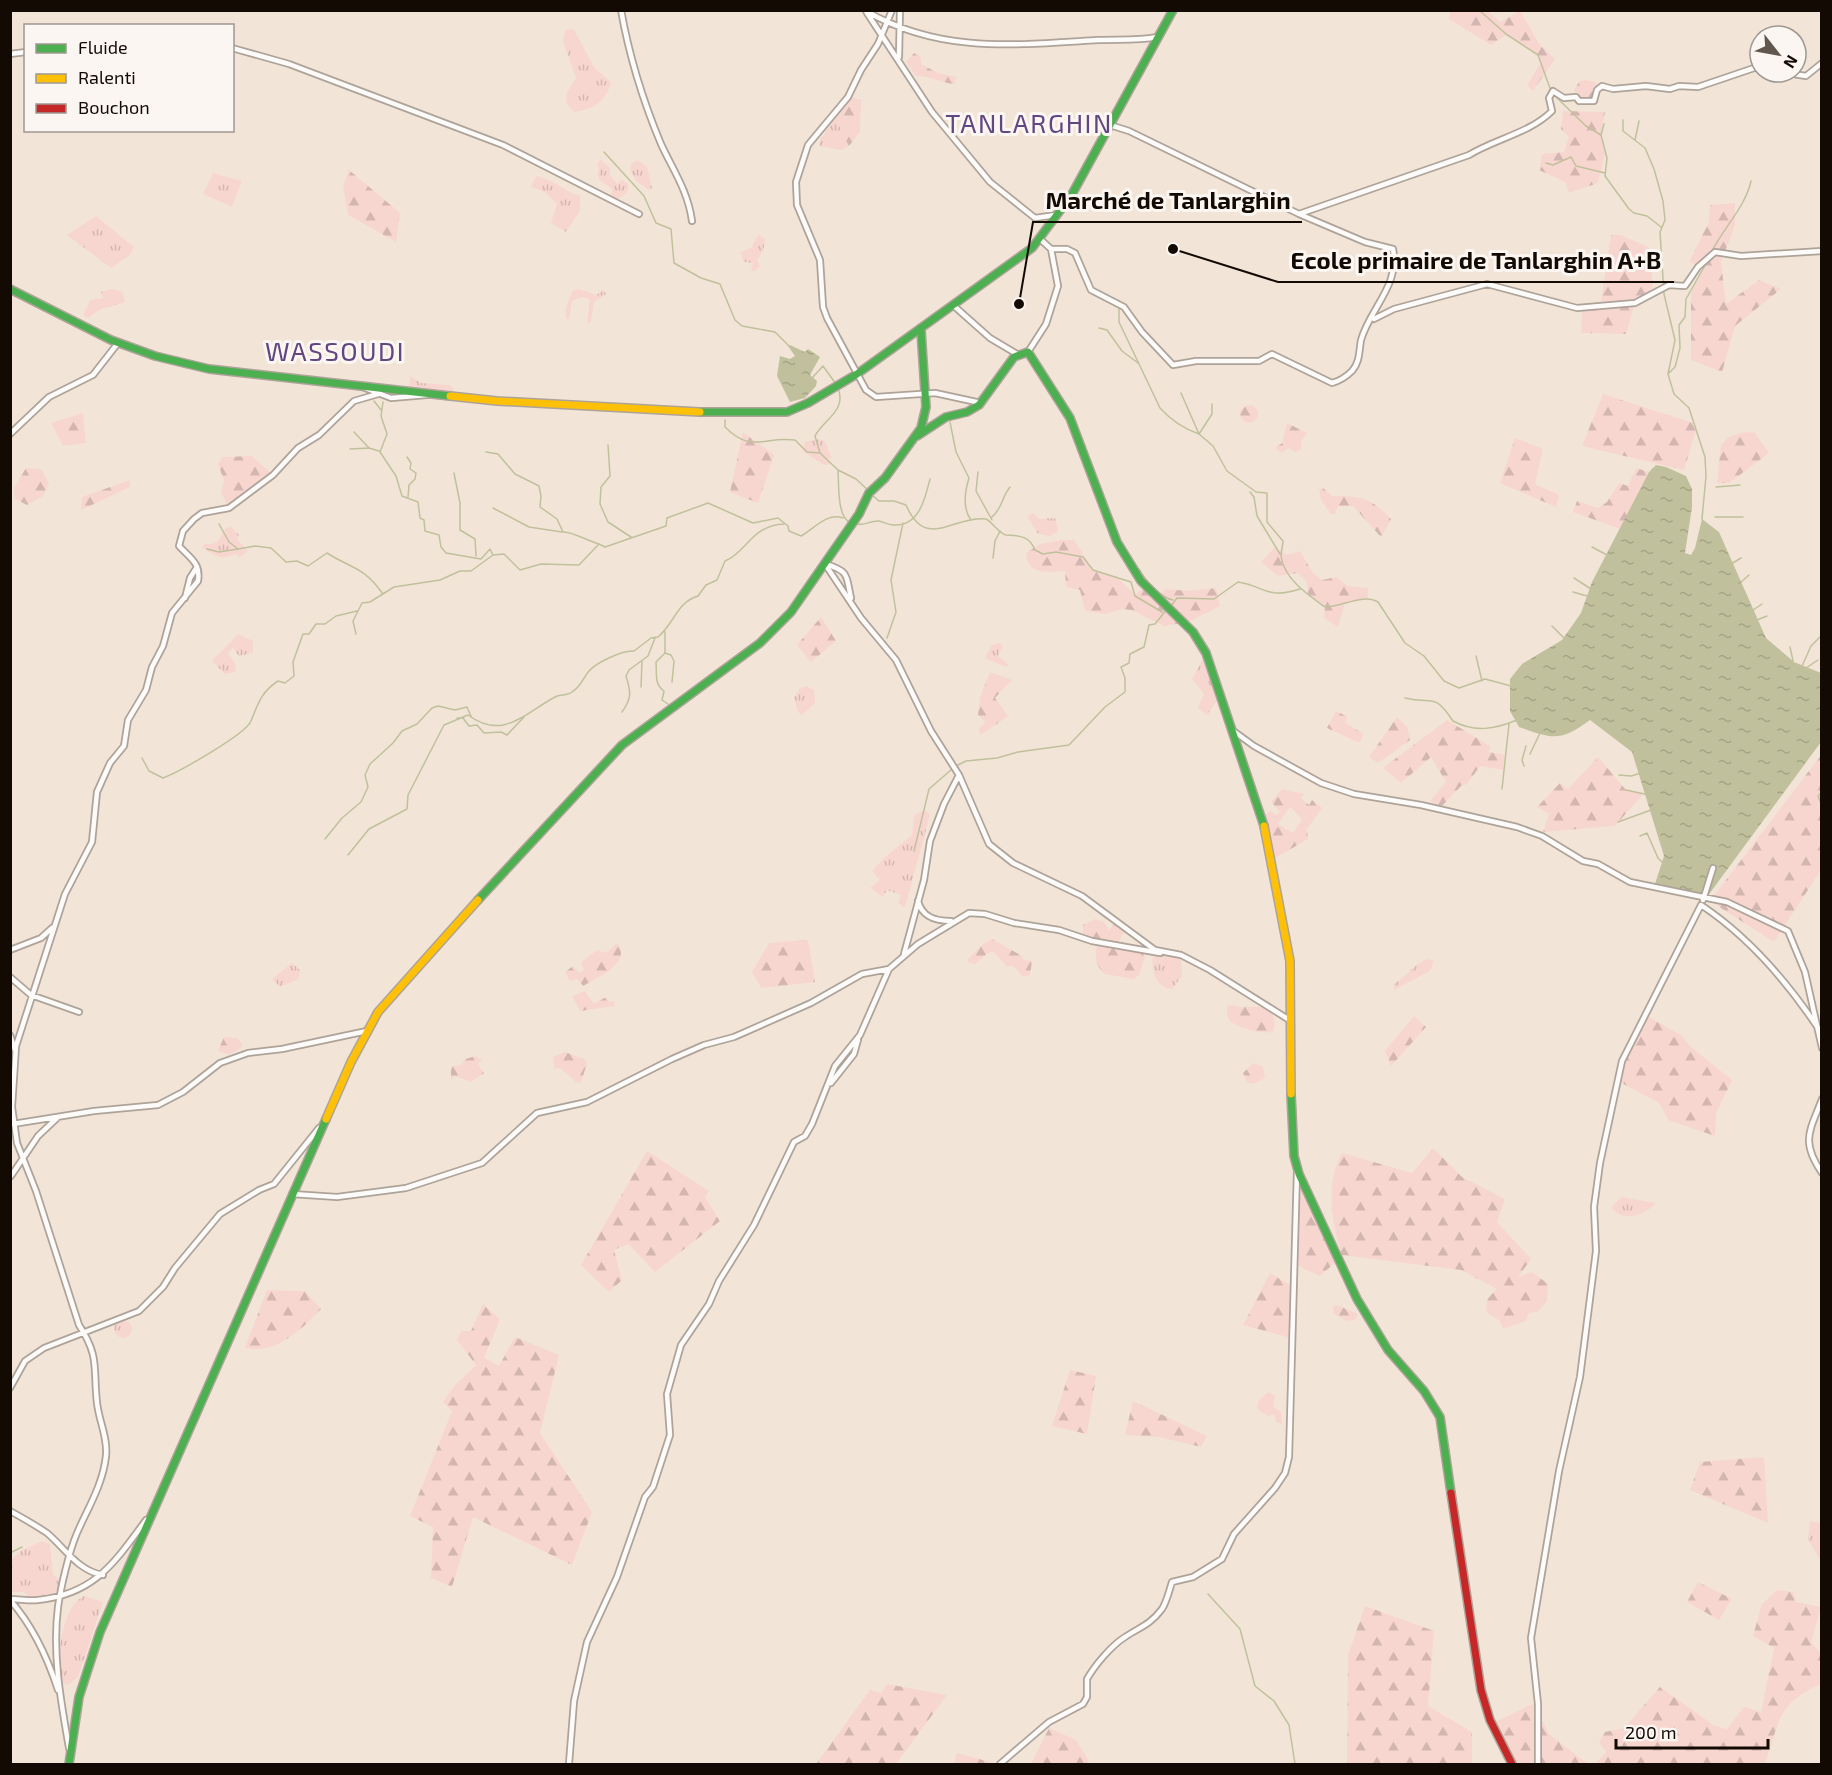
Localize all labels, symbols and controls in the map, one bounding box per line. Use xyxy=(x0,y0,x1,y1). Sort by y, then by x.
legend xyxy=(24,24,234,132)
north arrow xyxy=(1748,24,1808,84)
text: Fluide xyxy=(78,36,128,58)
text: N xyxy=(1780,52,1802,72)
text: Ralenti xyxy=(78,66,136,88)
text: Bouchon xyxy=(78,96,150,118)
district label: TANLARGHIN xyxy=(945,107,1113,138)
callout: Marché de Tanlarghin xyxy=(1033,180,1302,222)
text: Marché de Tanlarghin xyxy=(1045,185,1291,214)
callout: Ecole primaire de Tanlarghin A+B xyxy=(1278,240,1674,282)
text: Ecole primaire de Tanlarghin A+B xyxy=(1291,245,1661,274)
district label: WASSOUDI xyxy=(265,335,405,366)
scale bar xyxy=(1616,1712,1768,1750)
text: 200 m xyxy=(1625,1721,1677,1743)

